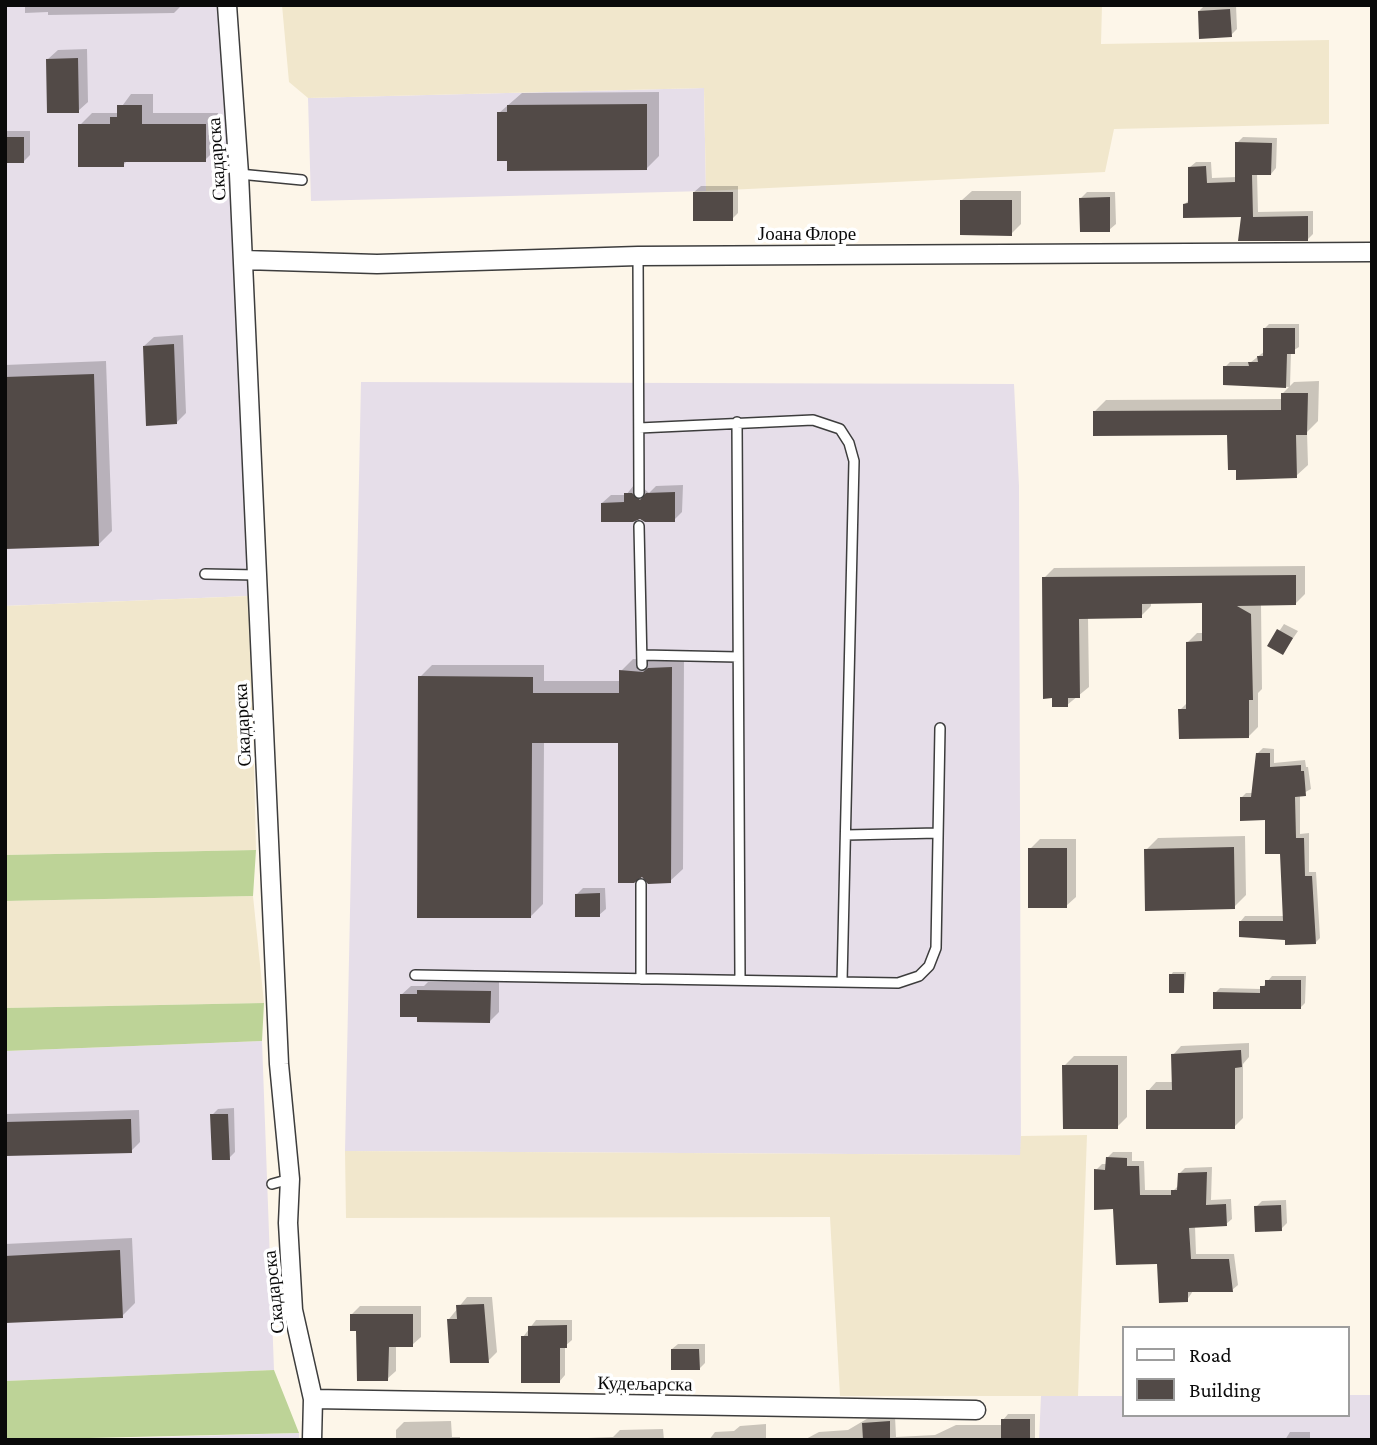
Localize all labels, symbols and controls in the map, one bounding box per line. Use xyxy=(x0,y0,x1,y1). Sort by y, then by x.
street label: Скадарска xyxy=(203,117,231,201)
street label: Јоана Флоре xyxy=(758,223,856,245)
street label: Скадарска xyxy=(229,683,257,767)
street label: Скадарска xyxy=(258,1249,290,1335)
legend xyxy=(1122,1326,1349,1417)
text: Road xyxy=(1189,1343,1232,1367)
street label: Кудељарска xyxy=(597,1372,693,1396)
text: Building xyxy=(1189,1378,1261,1402)

